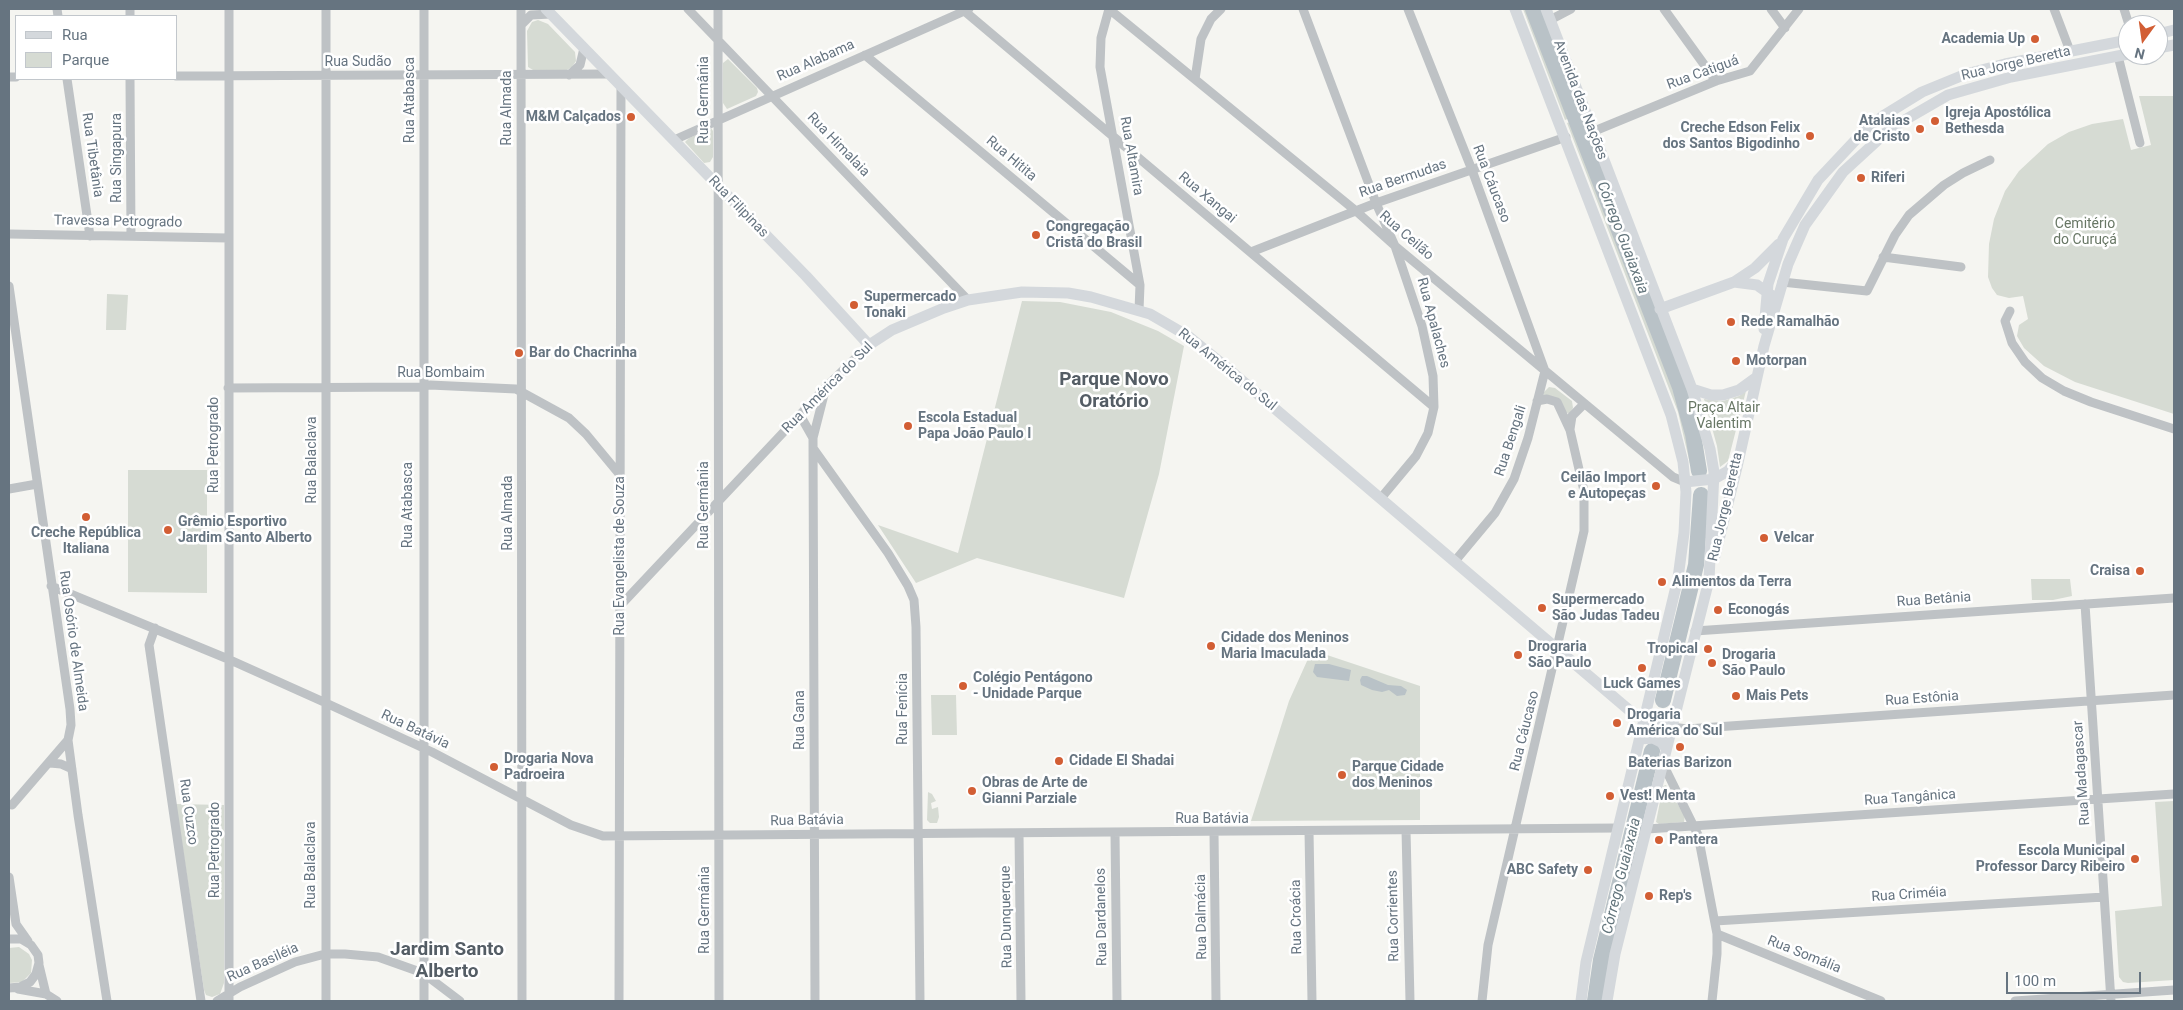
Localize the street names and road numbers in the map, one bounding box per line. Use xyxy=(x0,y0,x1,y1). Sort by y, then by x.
street label: Rua Alabama xyxy=(775,36,857,86)
street label: Avenida das Nações xyxy=(1549,38,1611,162)
street label: Rua Jorge Beretta xyxy=(1960,43,2072,85)
street label: Rua Catiguá xyxy=(1665,52,1741,94)
street label: Rua Sudão xyxy=(325,54,391,70)
street label: Rua Germânia xyxy=(696,56,712,144)
street label: Rua Atabasca xyxy=(402,57,418,143)
street label: Rua Almada xyxy=(499,70,515,146)
street label: Rua Himalaia xyxy=(803,109,873,181)
street label: Rua Tibetânia xyxy=(78,112,106,198)
street label: Rua Singapura xyxy=(109,113,125,203)
street label: Rua Altamira xyxy=(1116,115,1146,197)
street label: Rua Hitita xyxy=(982,133,1040,185)
street label: Rua Cáucaso xyxy=(1468,143,1514,225)
street label: Rua Bermudas xyxy=(1357,156,1449,202)
street label: Rua Xangai xyxy=(1175,169,1239,227)
street label: Rua Filipinas xyxy=(704,173,772,241)
street label: Rua Ceilão xyxy=(1375,208,1437,264)
street label: Travessa Petrogrado xyxy=(54,212,182,232)
street label: Rua Apalaches xyxy=(1413,276,1453,370)
street label: Rua América do Sul xyxy=(1174,325,1280,415)
street label: Rua América do Sul xyxy=(779,339,877,437)
street label: Rua Bombaim xyxy=(397,365,485,381)
street label: Rua Petrogrado xyxy=(206,397,222,493)
street label: Rua Bengali xyxy=(1492,403,1530,479)
street label: Rua Balaclava xyxy=(304,416,320,504)
street label: Rua Jorge Beretta xyxy=(1705,451,1747,563)
street label: Rua Germânia xyxy=(696,461,712,549)
street label: Rua Atabasca xyxy=(400,462,416,548)
street label: Rua Almada xyxy=(500,475,516,551)
street label: Rua Evangelista de Souza xyxy=(612,476,628,636)
street label: Rua Osório de Almeida xyxy=(55,570,91,712)
street label: Rua Betânia xyxy=(1896,589,1972,611)
street label: Rua Fenícia xyxy=(895,673,911,745)
street label: Rua Estônia xyxy=(1885,688,1959,710)
street label: Rua Cáucaso xyxy=(1507,689,1543,773)
street label: Rua Gana xyxy=(792,690,808,750)
street label: Rua Batávia xyxy=(378,707,452,753)
street label: Rua Madagascar xyxy=(2070,720,2094,826)
street label: Rua Cuzco xyxy=(175,778,201,846)
street label: Rua Tangânica xyxy=(1864,786,1956,810)
street label: Rua Petrogrado xyxy=(207,802,223,898)
street label: Rua Batávia xyxy=(1175,811,1249,827)
street label: Rua Batávia xyxy=(770,812,844,830)
street label: Rua Balaclava xyxy=(303,821,319,909)
street label: Rua Dunquerque xyxy=(998,865,1016,969)
street label: Rua Germânia xyxy=(697,866,713,954)
street label: Rua Dardanelos xyxy=(1093,868,1111,966)
street label: Rua Corrientes xyxy=(1385,870,1403,962)
street label: Rua Dalmácia xyxy=(1193,874,1211,960)
street label: Rua Croácia xyxy=(1288,879,1306,955)
street label: Rua Criméia xyxy=(1871,884,1947,906)
street label: Rua Somália xyxy=(1765,933,1843,977)
street label: Rua Basiléia xyxy=(225,940,301,986)

